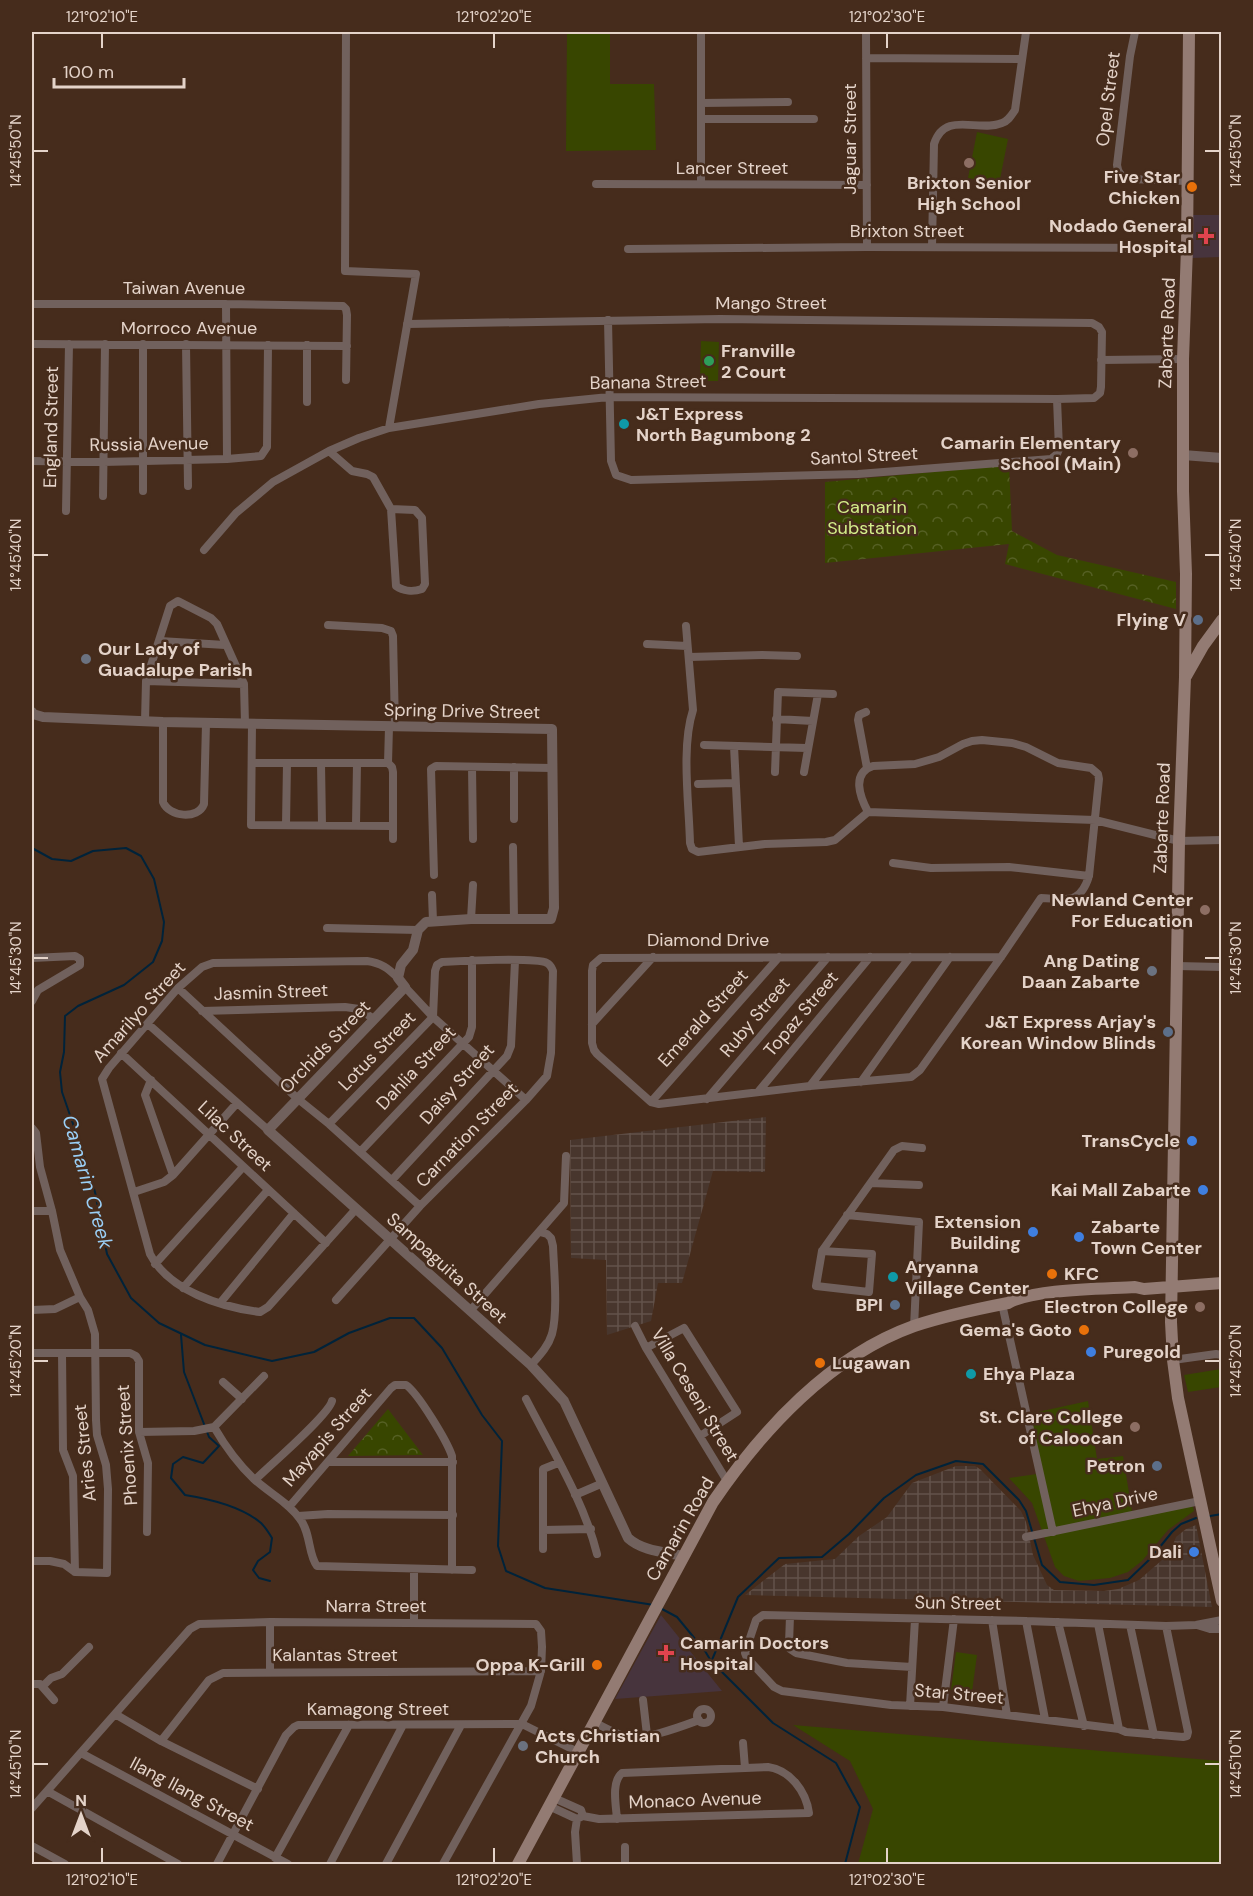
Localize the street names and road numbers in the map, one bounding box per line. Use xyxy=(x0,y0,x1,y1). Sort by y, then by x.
street label: Opel Street xyxy=(1090,50,1126,148)
street label: Jaguar Street xyxy=(838,83,862,195)
street label: Lancer Street xyxy=(676,156,788,180)
street label: Brixton Street xyxy=(850,219,964,243)
street label: Taiwan Avenue xyxy=(123,276,245,300)
street label: Zabarte Road xyxy=(1153,277,1181,389)
street label: Mango Street xyxy=(715,291,827,315)
street label: Morroco Avenue xyxy=(121,316,257,340)
street label: England Street xyxy=(38,366,64,488)
street label: Banana Street xyxy=(589,369,707,395)
street label: Russia Avenue xyxy=(89,431,209,457)
street label: Santol Street xyxy=(810,441,918,471)
street label: Spring Drive Street xyxy=(384,698,540,724)
street label: Zabarte Road xyxy=(1148,762,1176,874)
street label: Diamond Drive xyxy=(647,928,769,952)
street label: Amarilyo Street xyxy=(87,956,191,1068)
street label: Emerald Street xyxy=(653,964,753,1072)
street label: Topaz Street xyxy=(758,966,844,1062)
street label: Ruby Street xyxy=(715,972,795,1062)
street label: Jasmin Street xyxy=(213,978,329,1006)
street label: Orchids Street xyxy=(274,995,376,1099)
street label: Lotus Street xyxy=(333,1006,421,1096)
street label: Dahlia Street xyxy=(371,1021,461,1115)
street label: Daisy Street xyxy=(414,1038,500,1130)
street label: Carnation Street xyxy=(411,1077,523,1193)
street label: Lilac Street xyxy=(193,1095,277,1177)
street label: Sampaguita Street xyxy=(382,1207,512,1329)
street label: Villa Ceseni Street xyxy=(646,1324,744,1466)
street label: Mayapis Street xyxy=(277,1382,377,1492)
street label: Phoenix Street xyxy=(111,1384,143,1506)
street label: Aries Street xyxy=(68,1403,102,1503)
street label: Camarin Road xyxy=(640,1473,720,1585)
street label: Ehya Drive xyxy=(1070,1481,1160,1523)
street label: Sun Street xyxy=(914,1590,1002,1616)
street label: Narra Street xyxy=(325,1594,427,1618)
street label: Kalantas Street xyxy=(272,1643,398,1667)
street label: Star Street xyxy=(913,1678,1005,1710)
street label: Kamagong Street xyxy=(307,1697,449,1721)
street label: Ilang Ilang Street xyxy=(126,1751,258,1837)
street label: Monaco Avenue xyxy=(628,1786,762,1814)

